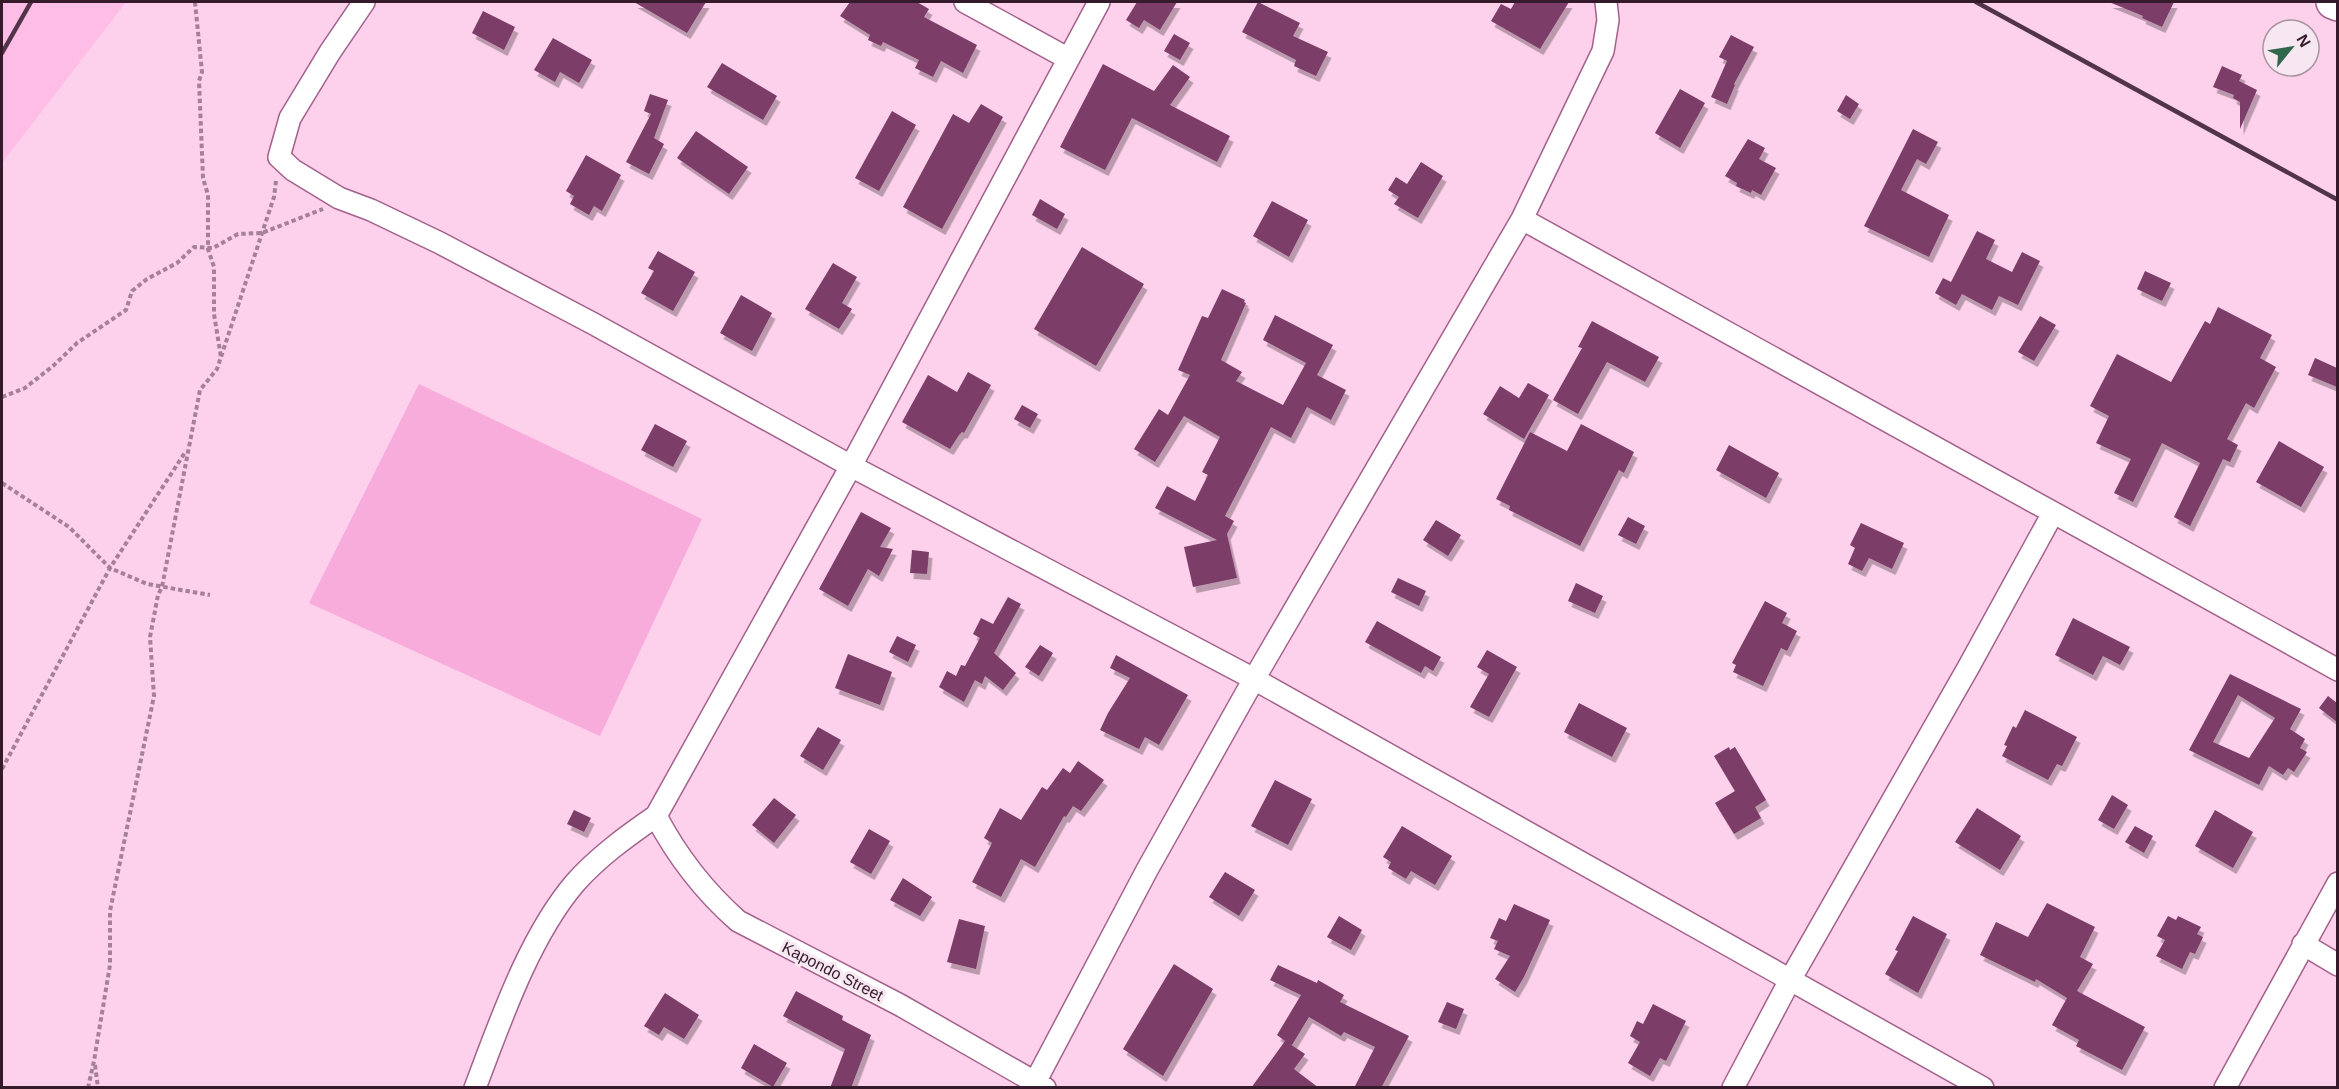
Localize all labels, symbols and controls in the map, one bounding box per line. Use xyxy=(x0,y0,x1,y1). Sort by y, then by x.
north arrow xyxy=(2261,18,2321,78)
text: N xyxy=(2293,31,2314,50)
street label: Kapondo Street xyxy=(779,939,887,1005)

